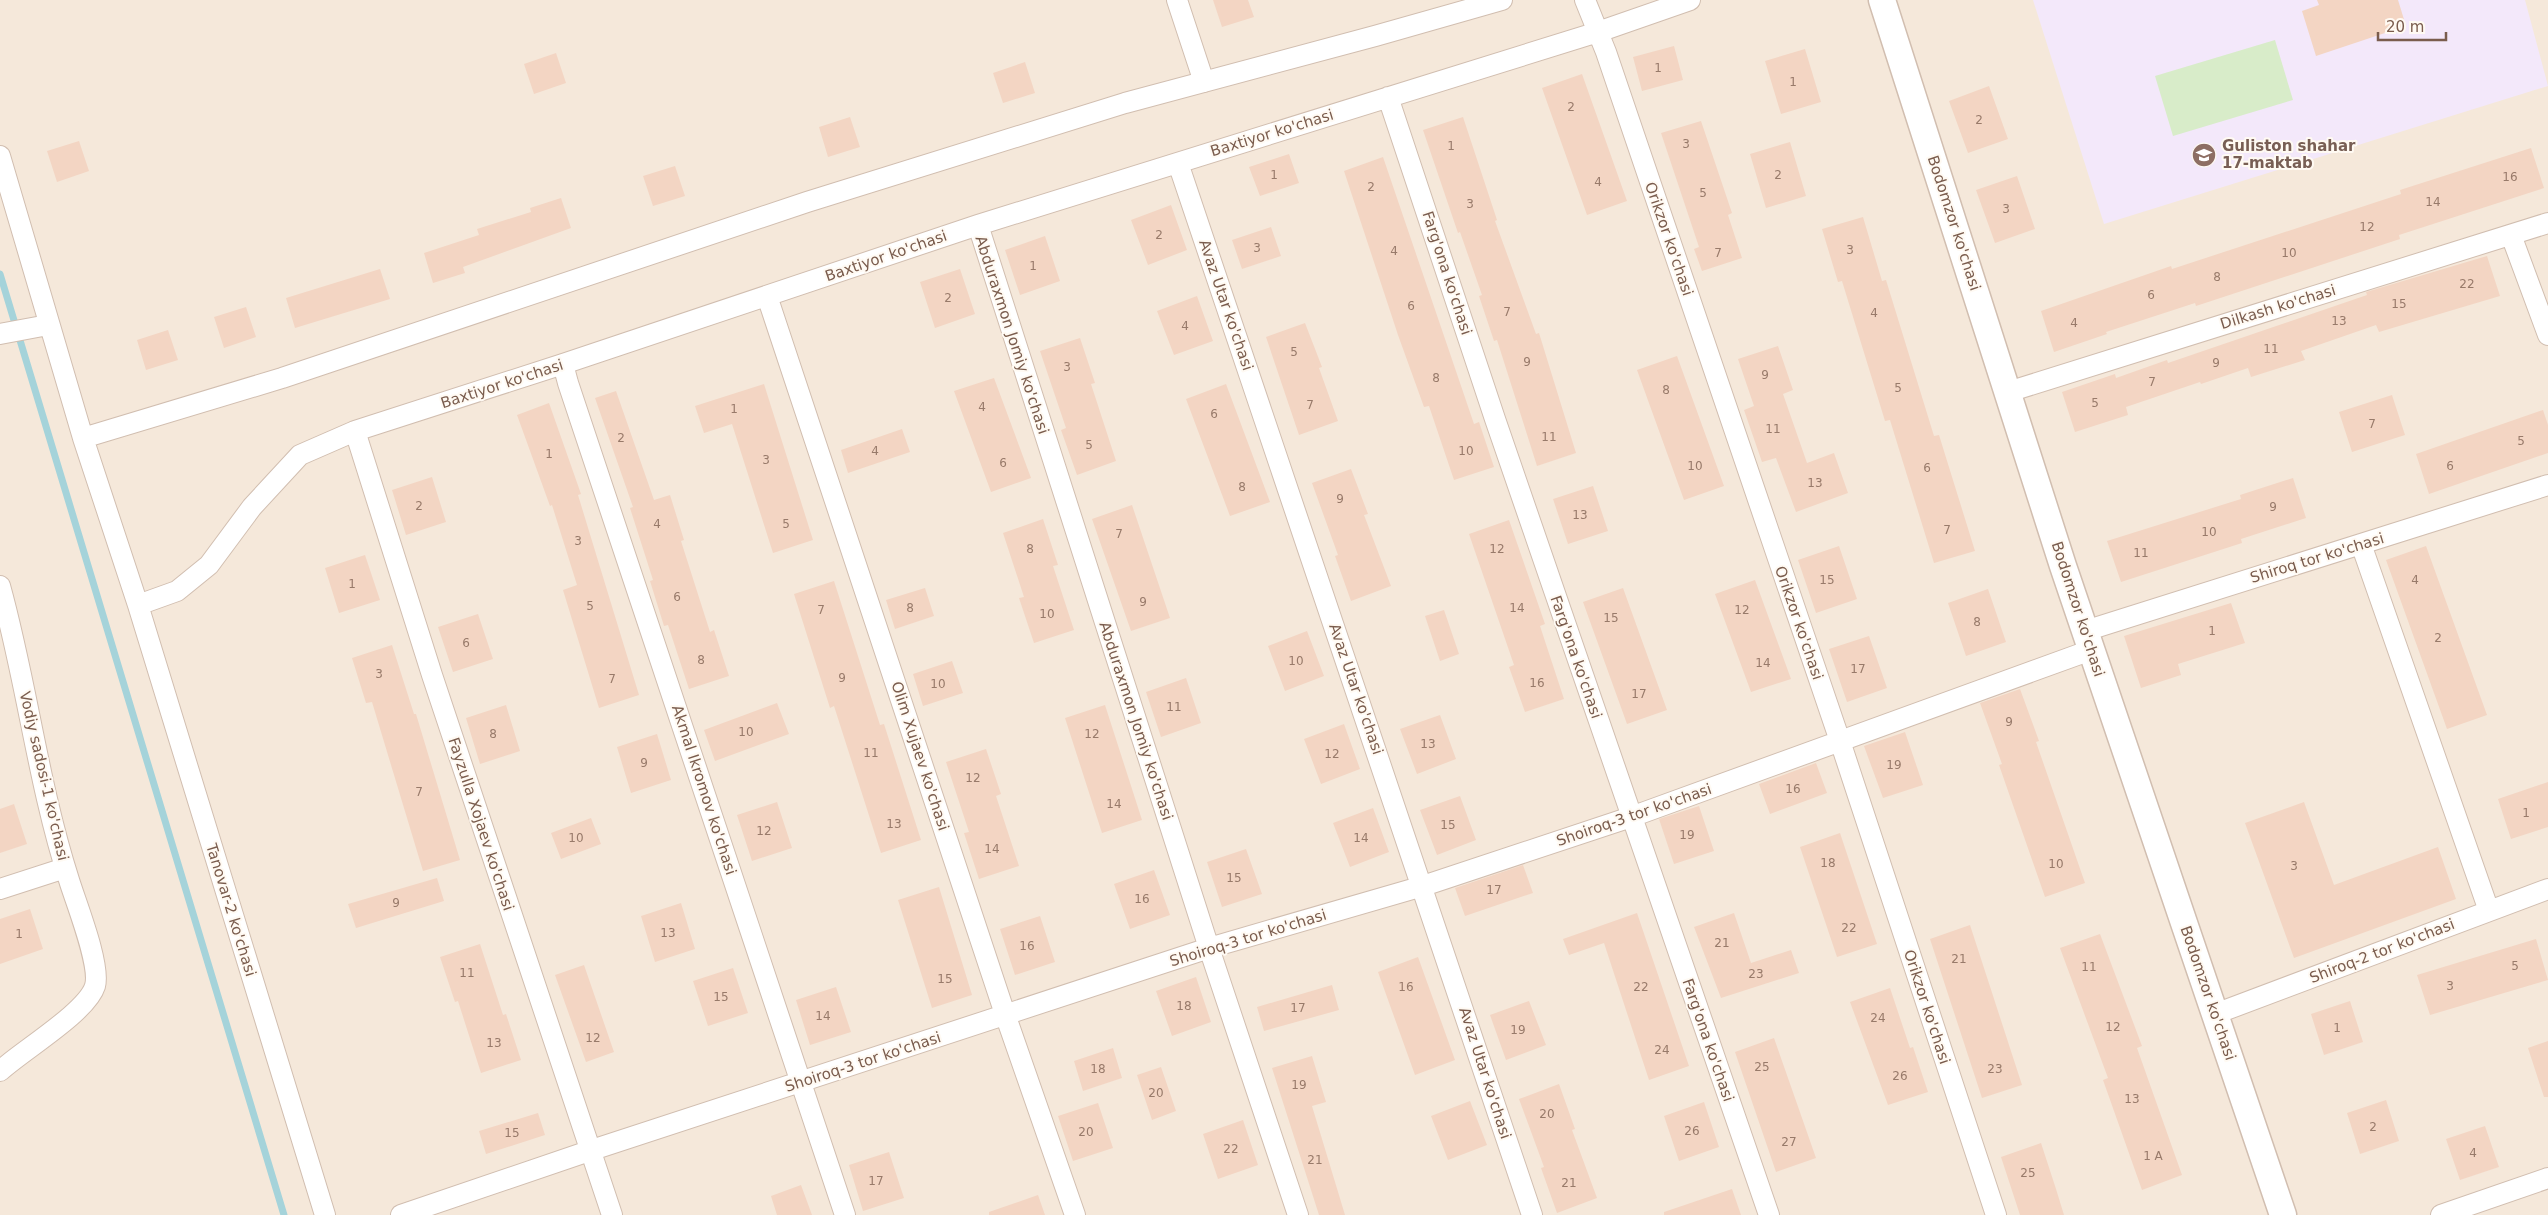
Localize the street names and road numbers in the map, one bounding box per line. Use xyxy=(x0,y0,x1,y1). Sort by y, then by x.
street label: Baxtiyor ko'chasi xyxy=(1208,106,1336,160)
street label: Bodomzor ko'chasi xyxy=(1924,153,1984,293)
street label: Orikzor ko'chasi xyxy=(1641,180,1697,298)
street label: Farg'ona ko'chasi xyxy=(1419,209,1475,337)
street label: Baxtiyor ko'chasi xyxy=(823,227,949,285)
street label: Abduraxmon Jomiy ko'chasi xyxy=(971,234,1053,436)
street label: Avaz Utar ko'chasi xyxy=(1195,237,1257,373)
street label: Dilkash ko'chasi xyxy=(2218,281,2338,333)
street label: Baxtiyor ko'chasi xyxy=(438,356,566,412)
street label: Shiroq tor ko'chasi xyxy=(2248,529,2386,587)
street label: Bodomzor ko'chasi xyxy=(2048,539,2108,679)
street label: Orikzor ko'chasi xyxy=(1771,564,1827,682)
street label: Farg'ona ko'chasi xyxy=(1546,593,1606,721)
street label: Abduraxmon Jomiy ko'chasi xyxy=(1095,620,1177,822)
street label: Avaz Utar ko'chasi xyxy=(1325,621,1387,757)
street label: Olim Xujaev ko'chasi xyxy=(887,679,953,833)
street label: Vodiy sadosi-1 ko'chasi xyxy=(16,689,72,863)
street label: Akmal Ikromov ko'chasi xyxy=(668,703,740,877)
street label: Fayzulla Xojaev ko'chasi xyxy=(444,735,518,913)
street label: Shoiroq-3 tor ko'chasi xyxy=(1554,780,1714,850)
street label: Tanovar-2 ko'chasi xyxy=(202,840,260,979)
street label: Shoiroq-3 tor ko'chasi xyxy=(1167,906,1329,970)
street label: Shiroq-2 tor ko'chasi xyxy=(2307,915,2457,987)
street label: Bodomzor ko'chasi xyxy=(2177,923,2239,1063)
street label: Orikzor ko'chasi xyxy=(1900,948,1954,1066)
street label: Farg'ona ko'chasi xyxy=(1678,976,1738,1104)
street label: Avaz Utar ko'chasi xyxy=(1455,1005,1515,1141)
street label: Shoiroq-3 tor ko'chasi xyxy=(783,1028,943,1096)

